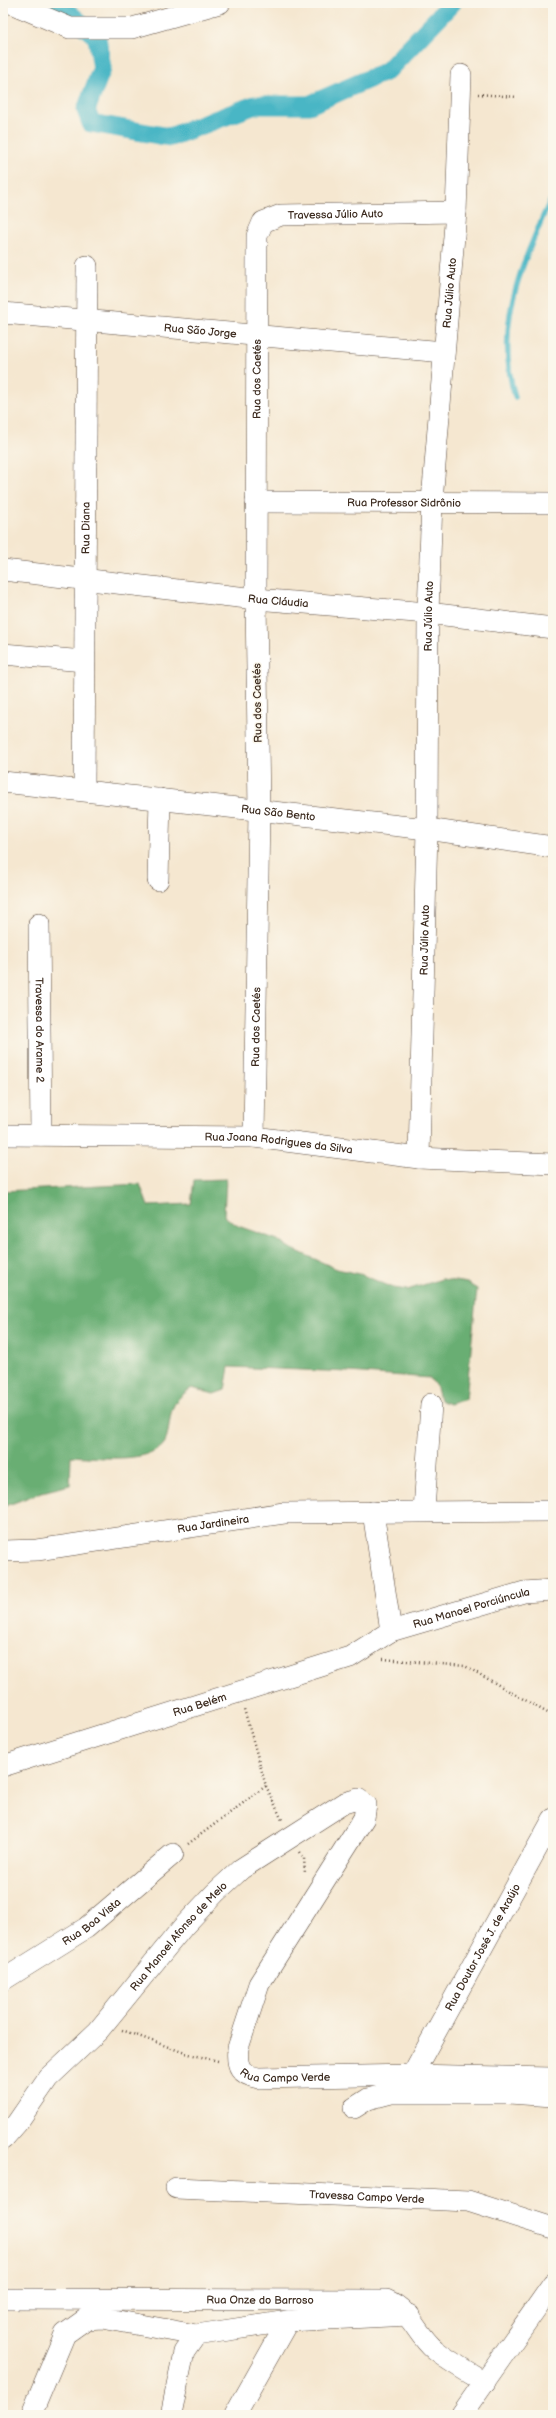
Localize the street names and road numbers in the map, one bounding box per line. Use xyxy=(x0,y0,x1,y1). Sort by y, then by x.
street label: Travessa Júlio Auto xyxy=(288,207,383,222)
street label: Rua Júlio Auto xyxy=(440,257,459,329)
street label: Rua São Jorge xyxy=(163,321,238,341)
street label: Rua dos Caetés xyxy=(250,339,264,419)
street label: Rua Professor Sidrônio xyxy=(347,496,461,510)
street label: Rua Diana xyxy=(79,502,93,554)
street label: Rua Júlio Auto xyxy=(422,581,436,651)
street label: Rua Cláudia xyxy=(247,592,309,610)
street label: Rua dos Caetés xyxy=(250,662,265,743)
street label: Rua São Bento xyxy=(240,802,316,824)
street label: Rua Júlio Auto xyxy=(417,905,432,976)
street label: Travessa do Arame 2 xyxy=(33,977,47,1083)
street label: Rua dos Caetés xyxy=(249,986,263,1067)
street label: Rua Joana Rodrigues da Silva xyxy=(205,1131,353,1156)
street label: Rua Jardineira xyxy=(176,1512,250,1536)
street label: Rua Manoel Porciúncula xyxy=(412,1586,530,1631)
street label: Rua Belém xyxy=(171,1690,228,1719)
street label: Rua Manoel Afonso de Melo xyxy=(128,1879,230,1994)
street label: Rua Doutor José J. de Araújo xyxy=(443,1881,523,2013)
street label: Rua Boa Vista xyxy=(60,1896,123,1948)
street label: Rua Campo Verde xyxy=(237,2066,331,2085)
street label: Travessa Campo Verde xyxy=(309,2188,425,2206)
street label: Rua Onze do Barroso xyxy=(206,2294,314,2307)

